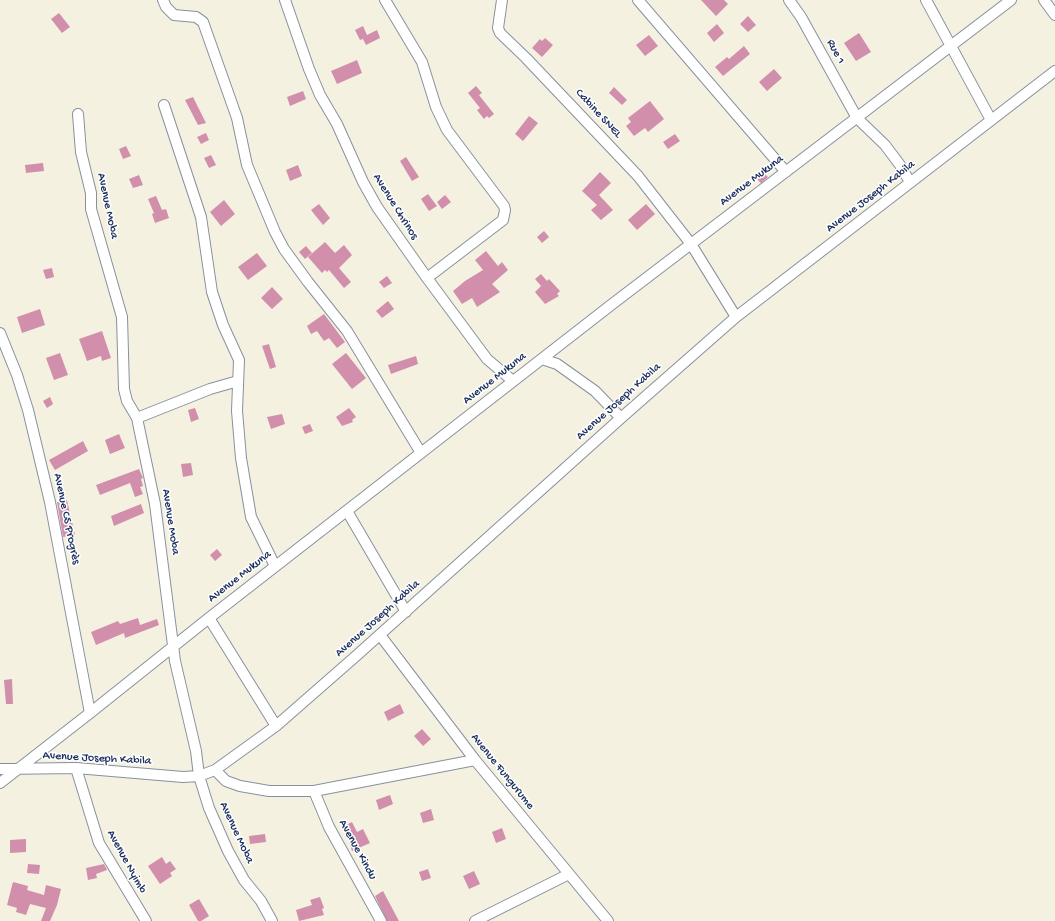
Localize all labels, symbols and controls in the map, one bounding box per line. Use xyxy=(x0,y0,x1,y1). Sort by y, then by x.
street label: Rue 1 xyxy=(822,37,848,67)
street label: Cabine SNEL xyxy=(572,86,624,142)
street label: Avenue Mukuna xyxy=(717,152,787,210)
street label: Avenue Joseph Kabila xyxy=(824,158,918,236)
street label: Avenue Chrinos xyxy=(369,171,421,243)
street label: Avenue Moba xyxy=(93,172,121,240)
street label: Avenue Mukuna xyxy=(461,350,529,408)
street label: Avenue Joseph Kabila xyxy=(574,360,664,444)
street label: Avenue CS Progrès xyxy=(49,472,83,566)
street label: Avenue Moba xyxy=(158,488,182,556)
street label: Avenue Mukuna xyxy=(206,548,274,606)
street label: Avenue Joseph Kabila xyxy=(333,577,423,661)
street label: Avenue Fungurume xyxy=(467,731,537,813)
street label: Avenue Joseph Kabila xyxy=(42,749,152,769)
street label: Avenue Moba xyxy=(215,800,257,866)
street label: Avenue Kindu xyxy=(335,817,379,883)
street label: Avenue Nyimb xyxy=(103,828,149,896)

